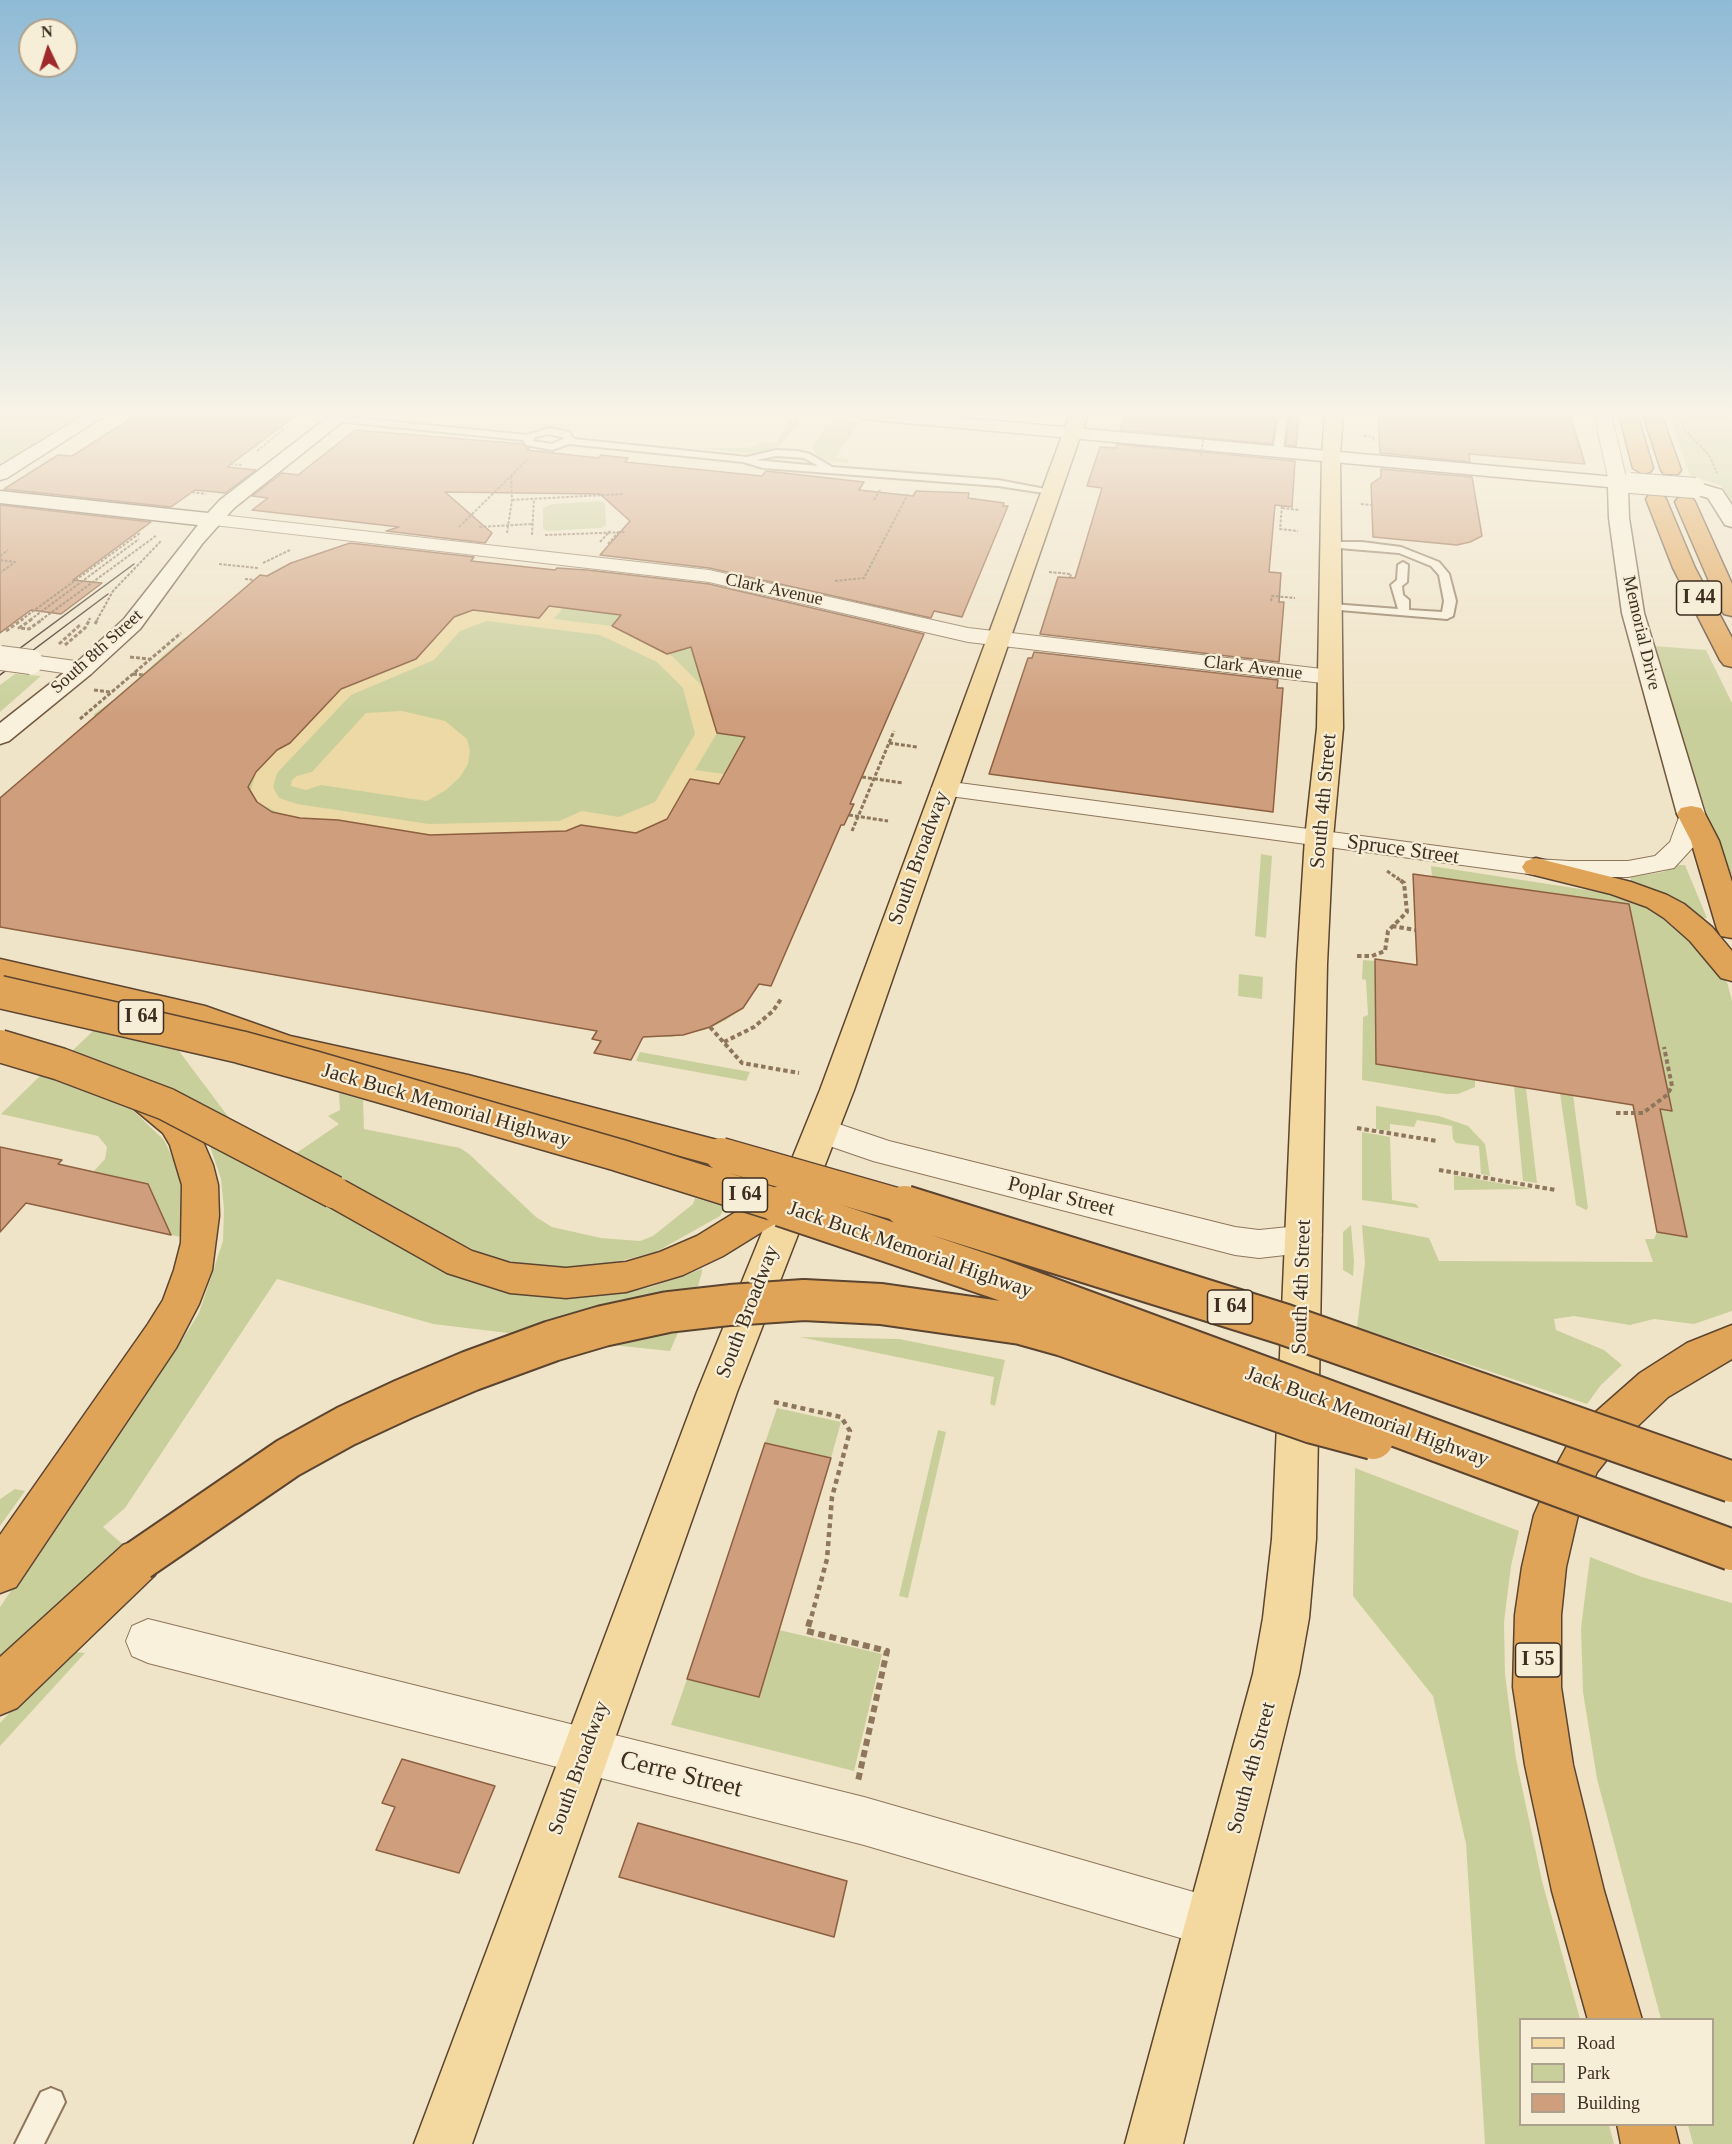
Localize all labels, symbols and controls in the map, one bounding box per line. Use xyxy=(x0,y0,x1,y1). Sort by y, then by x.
north arrow xyxy=(18,18,78,78)
text: N xyxy=(40,23,53,40)
street label: Clark Avenue xyxy=(723,569,825,611)
street label: Memorial Drive xyxy=(1617,574,1665,692)
road number: I 44 xyxy=(1676,581,1722,615)
street label: South 8th Street xyxy=(47,605,147,699)
street label: Clark Avenue xyxy=(1202,651,1304,685)
street label: South 4th Street xyxy=(1306,732,1342,870)
street label: South Broadway xyxy=(883,788,955,928)
street label: Spruce Street xyxy=(1346,830,1460,870)
road number: I 64 xyxy=(118,1000,164,1034)
street label: Jack Buck Memorial Highway xyxy=(319,1058,573,1154)
street label: Poplar Street xyxy=(1005,1172,1117,1222)
road number: I 64 xyxy=(722,1178,768,1212)
street label: Jack Buck Memorial Highway xyxy=(784,1196,1036,1304)
street label: South 4th Street xyxy=(1287,1219,1317,1355)
street label: South Broadway xyxy=(711,1242,785,1382)
road number: I 64 xyxy=(1208,1290,1252,1324)
street label: Jack Buck Memorial Highway xyxy=(1242,1361,1492,1473)
road number: I 55 xyxy=(1516,1643,1560,1677)
street label: South Broadway xyxy=(543,1698,615,1838)
street label: South 4th Street xyxy=(1222,1699,1282,1837)
street label: Cerre Street xyxy=(617,1745,745,1805)
legend xyxy=(1519,2018,1714,2126)
text: Road xyxy=(1577,2033,1615,2053)
text: Park xyxy=(1577,2063,1610,2083)
text: Building xyxy=(1577,2093,1640,2113)

